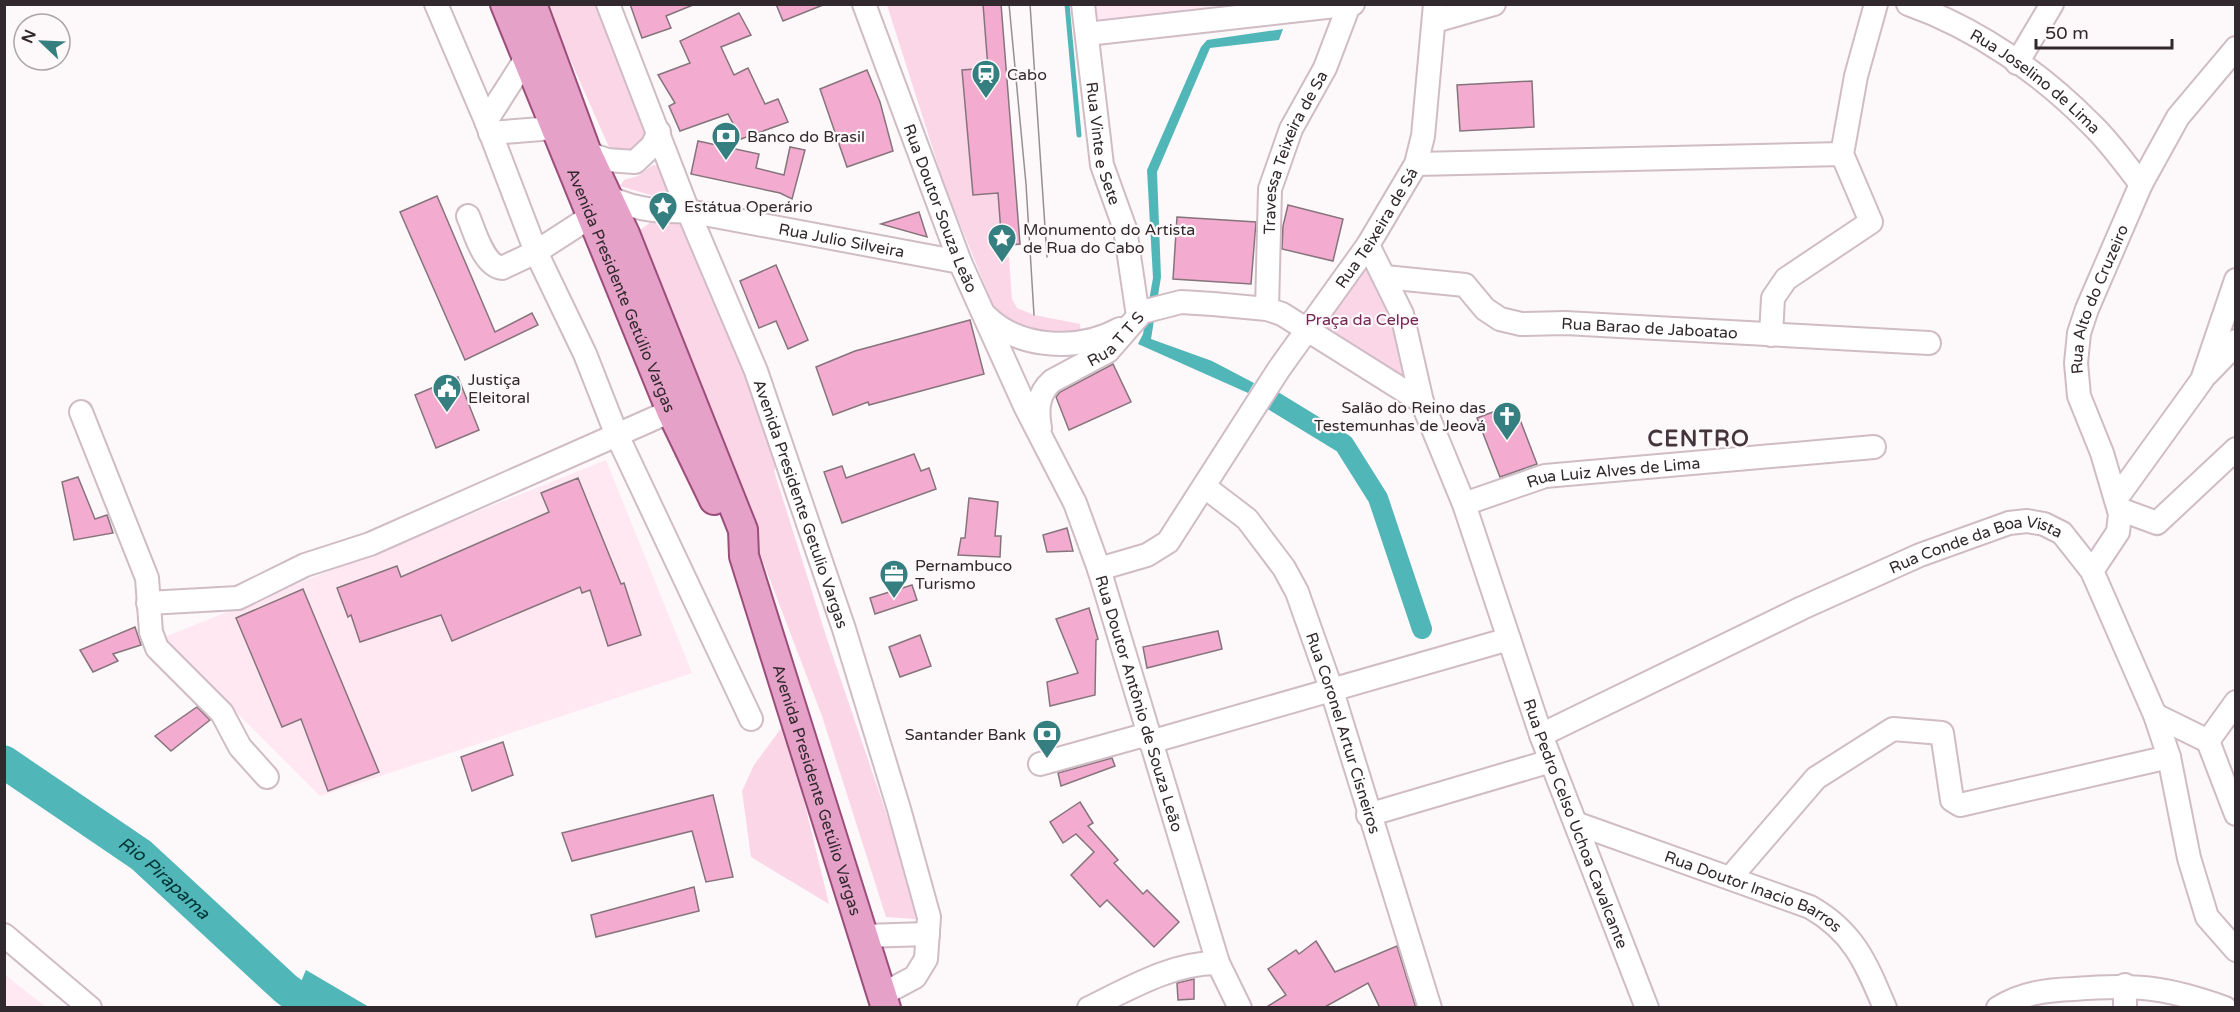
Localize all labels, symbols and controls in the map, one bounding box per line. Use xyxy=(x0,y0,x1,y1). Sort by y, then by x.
north arrow xyxy=(12,12,72,72)
scale bar xyxy=(2036,12,2172,50)
text: 50 m xyxy=(2045,22,2089,44)
street label: Rua Joselino de Lima xyxy=(1966,25,2104,138)
text: N xyxy=(17,27,41,46)
station icon: Cabo xyxy=(970,58,1002,100)
place label: Cabo xyxy=(1007,65,1047,85)
street label: Travessa Teixeira de Sa xyxy=(1260,67,1333,235)
street label: Rua Vinte e Sete xyxy=(1081,81,1125,208)
bank icon: Banco do Brasil xyxy=(710,120,742,162)
street label: Rua Doutor Souza Leão xyxy=(898,121,981,296)
place label: Banco do Brasil xyxy=(747,127,865,147)
street label: Rua Teixeira de Sá xyxy=(1331,164,1423,292)
street label: Avenida Presidente Getúlio Vargas xyxy=(562,165,679,416)
place icon: Estátua Operário xyxy=(647,190,679,232)
place label: Estátua Operário xyxy=(684,197,813,217)
street label: Rua Julio Silveira xyxy=(777,219,906,262)
place label: Monumento do Artista de Rua do Cabo xyxy=(1023,220,1195,258)
place icon: Monumento do Artista de Rua do Cabo xyxy=(986,222,1018,264)
street label: Rua Alto do Cruzeiro xyxy=(2067,222,2133,375)
street label: Rua T T S xyxy=(1084,308,1149,371)
park label: Praça da Celpe xyxy=(1305,310,1419,330)
street label: Rua Barao de Jaboatao xyxy=(1561,314,1738,343)
place label: Justiça Eleitoral xyxy=(468,370,530,408)
public building icon: Justiça Eleitoral xyxy=(431,372,463,414)
street label: Avenida Presidente Getulio Vargas xyxy=(749,377,852,631)
place label: Salão do Reino das Testemunhas de Jeová xyxy=(1314,398,1486,436)
church icon: Salão do Reino das Testemunhas de Jeová xyxy=(1491,400,1523,442)
district label: CENTRO xyxy=(1648,426,1750,452)
street label: Rua Luiz Alves de Lima xyxy=(1524,453,1701,493)
street label: Rua Conde da Boa Vista xyxy=(1886,512,2066,579)
place label: Pernambuco Turismo xyxy=(915,556,1012,594)
office icon: Pernambuco Turismo xyxy=(878,558,910,600)
street label: Rua Doutor Antônio de Souza Leão xyxy=(1090,573,1187,834)
street label: Rua Coronel Artur Cisneiros xyxy=(1301,630,1385,836)
street label: Avenida Presidente Getúlio Vargas xyxy=(768,662,865,918)
street label: Rua Pedro Celso Uchoa Cavalcante xyxy=(1519,696,1632,952)
bank icon: Santander Bank xyxy=(1031,718,1063,760)
place label: Santander Bank xyxy=(905,725,1026,745)
water label: Rio Pirapama xyxy=(114,832,215,925)
street label: Rua Doutor Inacio Barros xyxy=(1662,847,1846,937)

